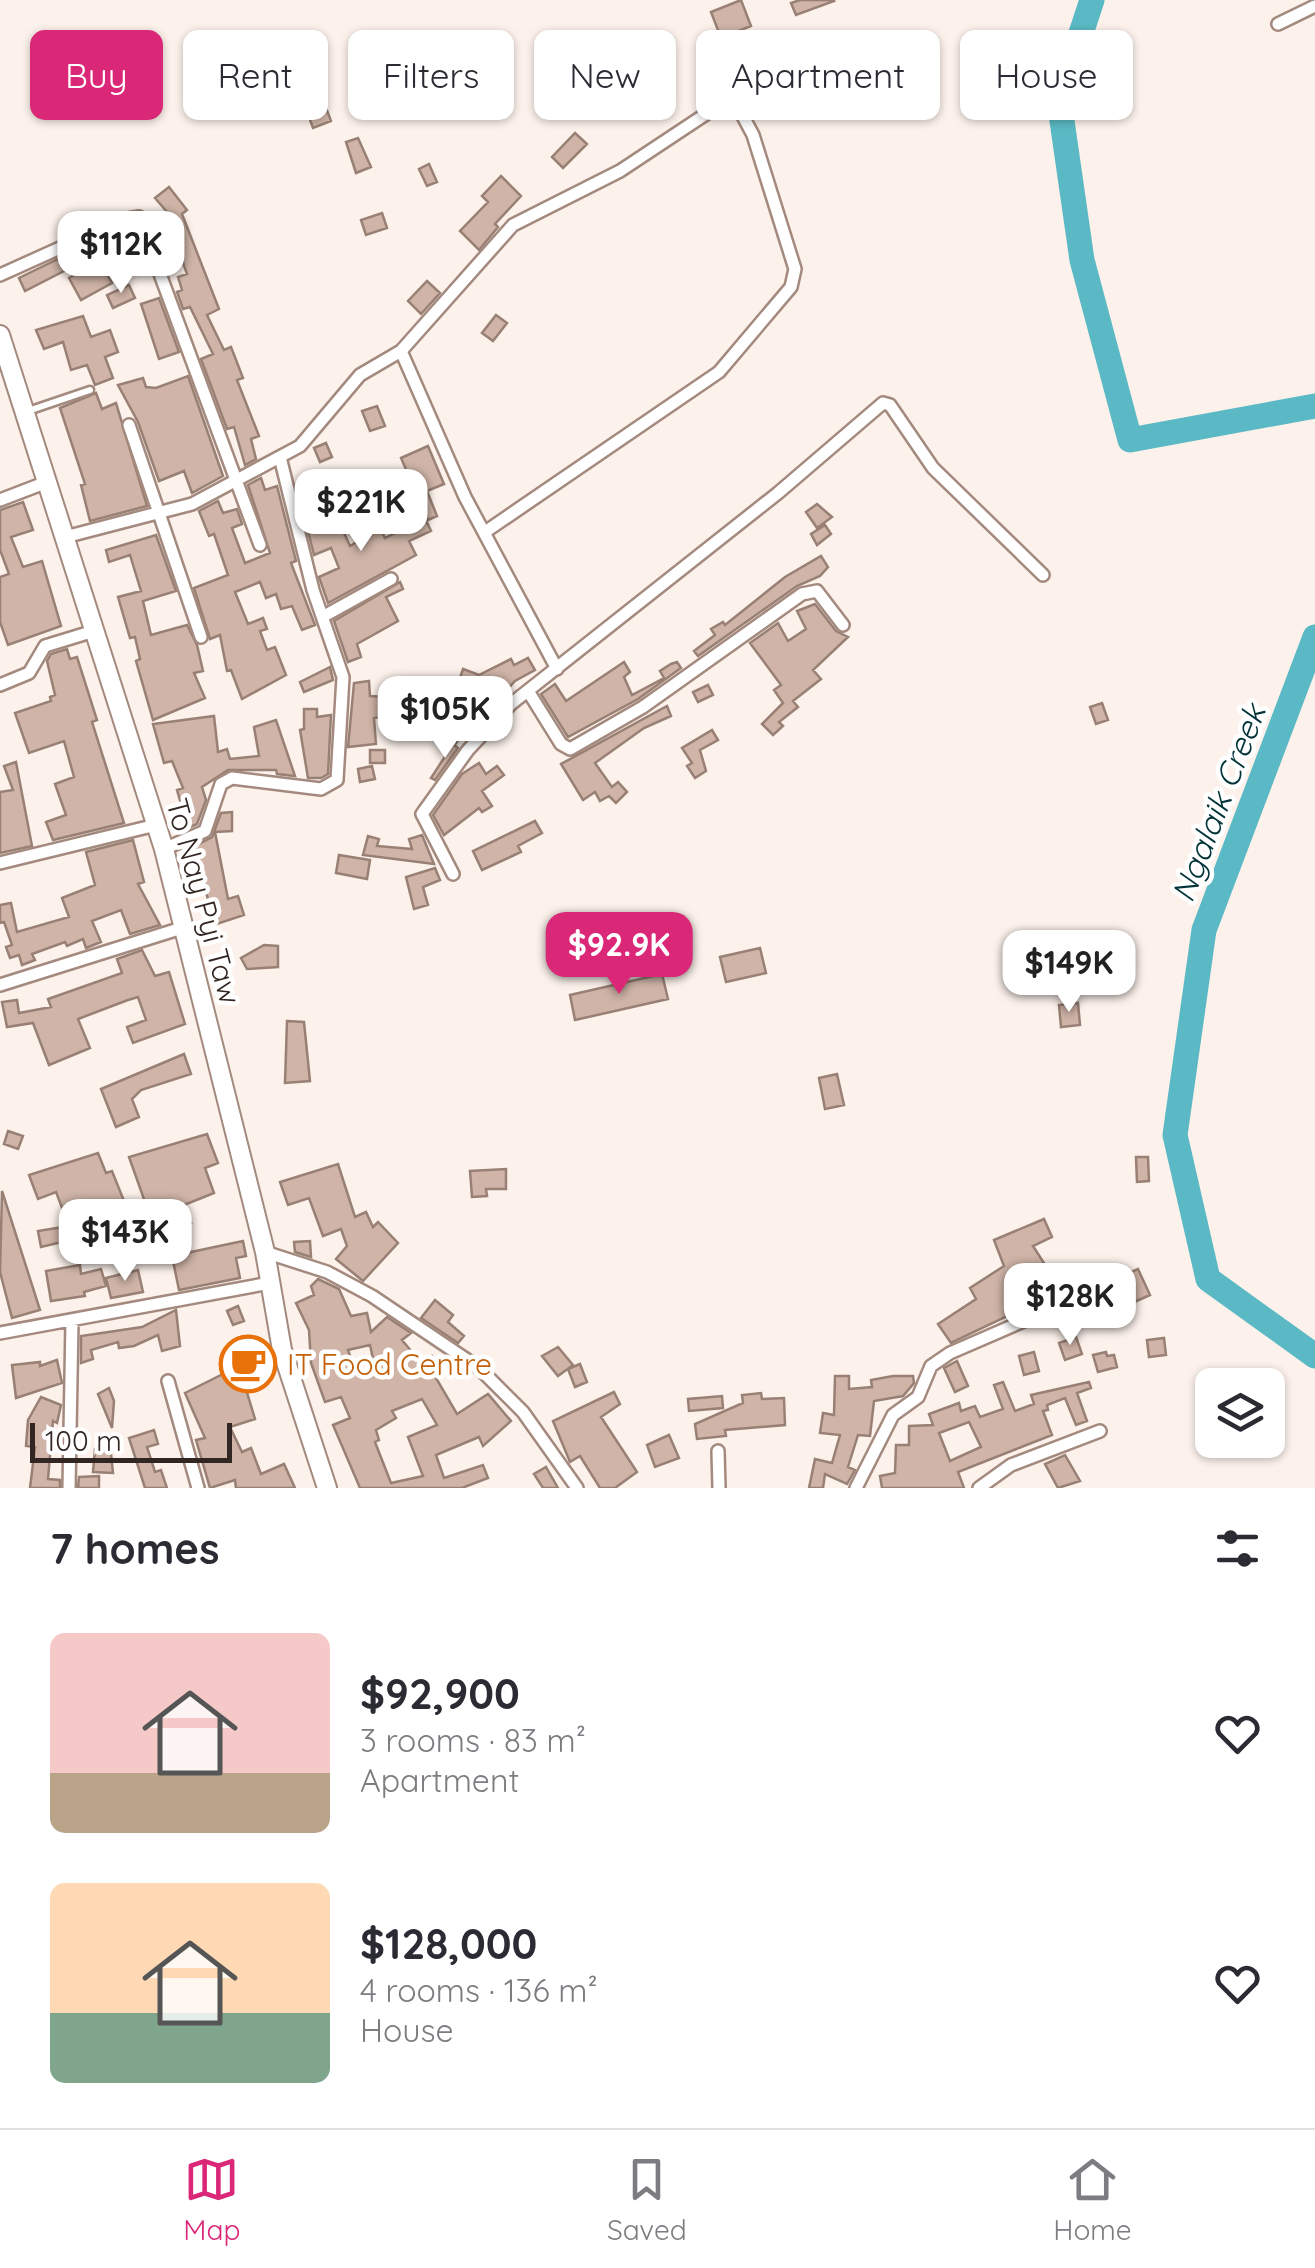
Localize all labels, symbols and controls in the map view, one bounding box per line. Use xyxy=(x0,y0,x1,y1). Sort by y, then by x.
chip: Buy xyxy=(30,30,163,120)
chip: Rent xyxy=(183,30,328,120)
chip: Filters xyxy=(348,30,514,120)
chip: New xyxy=(534,30,676,120)
chip: Apartment xyxy=(696,30,940,120)
chip: House xyxy=(960,30,1133,120)
pin: $112K xyxy=(51,211,191,296)
text: $112K xyxy=(79,223,163,263)
pin: $221K xyxy=(291,469,431,554)
text: $221K xyxy=(317,481,405,521)
pin: $105K xyxy=(375,676,515,761)
text: $105K xyxy=(400,688,490,728)
water label: Ngalaik Creek xyxy=(1162,696,1275,907)
street label: To Nay Pyi Taw xyxy=(158,794,250,1008)
pin: $92.9K xyxy=(538,912,700,997)
text: $92.9K xyxy=(568,924,670,964)
pin: $149K xyxy=(999,930,1139,1015)
text: $149K xyxy=(1025,942,1113,982)
pin: $143K xyxy=(55,1199,195,1284)
text: $143K xyxy=(81,1211,169,1251)
pin: $128K xyxy=(1000,1263,1140,1348)
text: $128K xyxy=(1026,1275,1114,1315)
cafe icon: IT Food Centre xyxy=(218,1334,278,1394)
place label: IT Food Centre xyxy=(287,1345,492,1383)
map controls xyxy=(1195,1368,1285,1458)
button: layers xyxy=(1195,1368,1285,1458)
scale bar xyxy=(30,1418,232,1462)
text: 100 m xyxy=(45,1423,122,1458)
icon: filters xyxy=(1210,1521,1265,1576)
text: 7 homes xyxy=(50,1522,219,1575)
text: $92,900 xyxy=(360,1667,520,1720)
icon: home xyxy=(130,1673,250,1793)
icon: heart xyxy=(1210,1706,1265,1761)
text: 3 rooms · 83 m² xyxy=(360,1720,586,1760)
text: Apartment xyxy=(360,1760,519,1800)
text: $128,000 xyxy=(360,1917,537,1970)
icon: home xyxy=(130,1923,250,2043)
icon: heart xyxy=(1210,1956,1265,2011)
text: 4 rooms · 136 m² xyxy=(360,1970,598,2010)
text: House xyxy=(360,2010,454,2050)
tab: Map xyxy=(183,2152,240,2247)
tab: Saved xyxy=(607,2152,687,2247)
tab: Home xyxy=(1053,2152,1132,2247)

